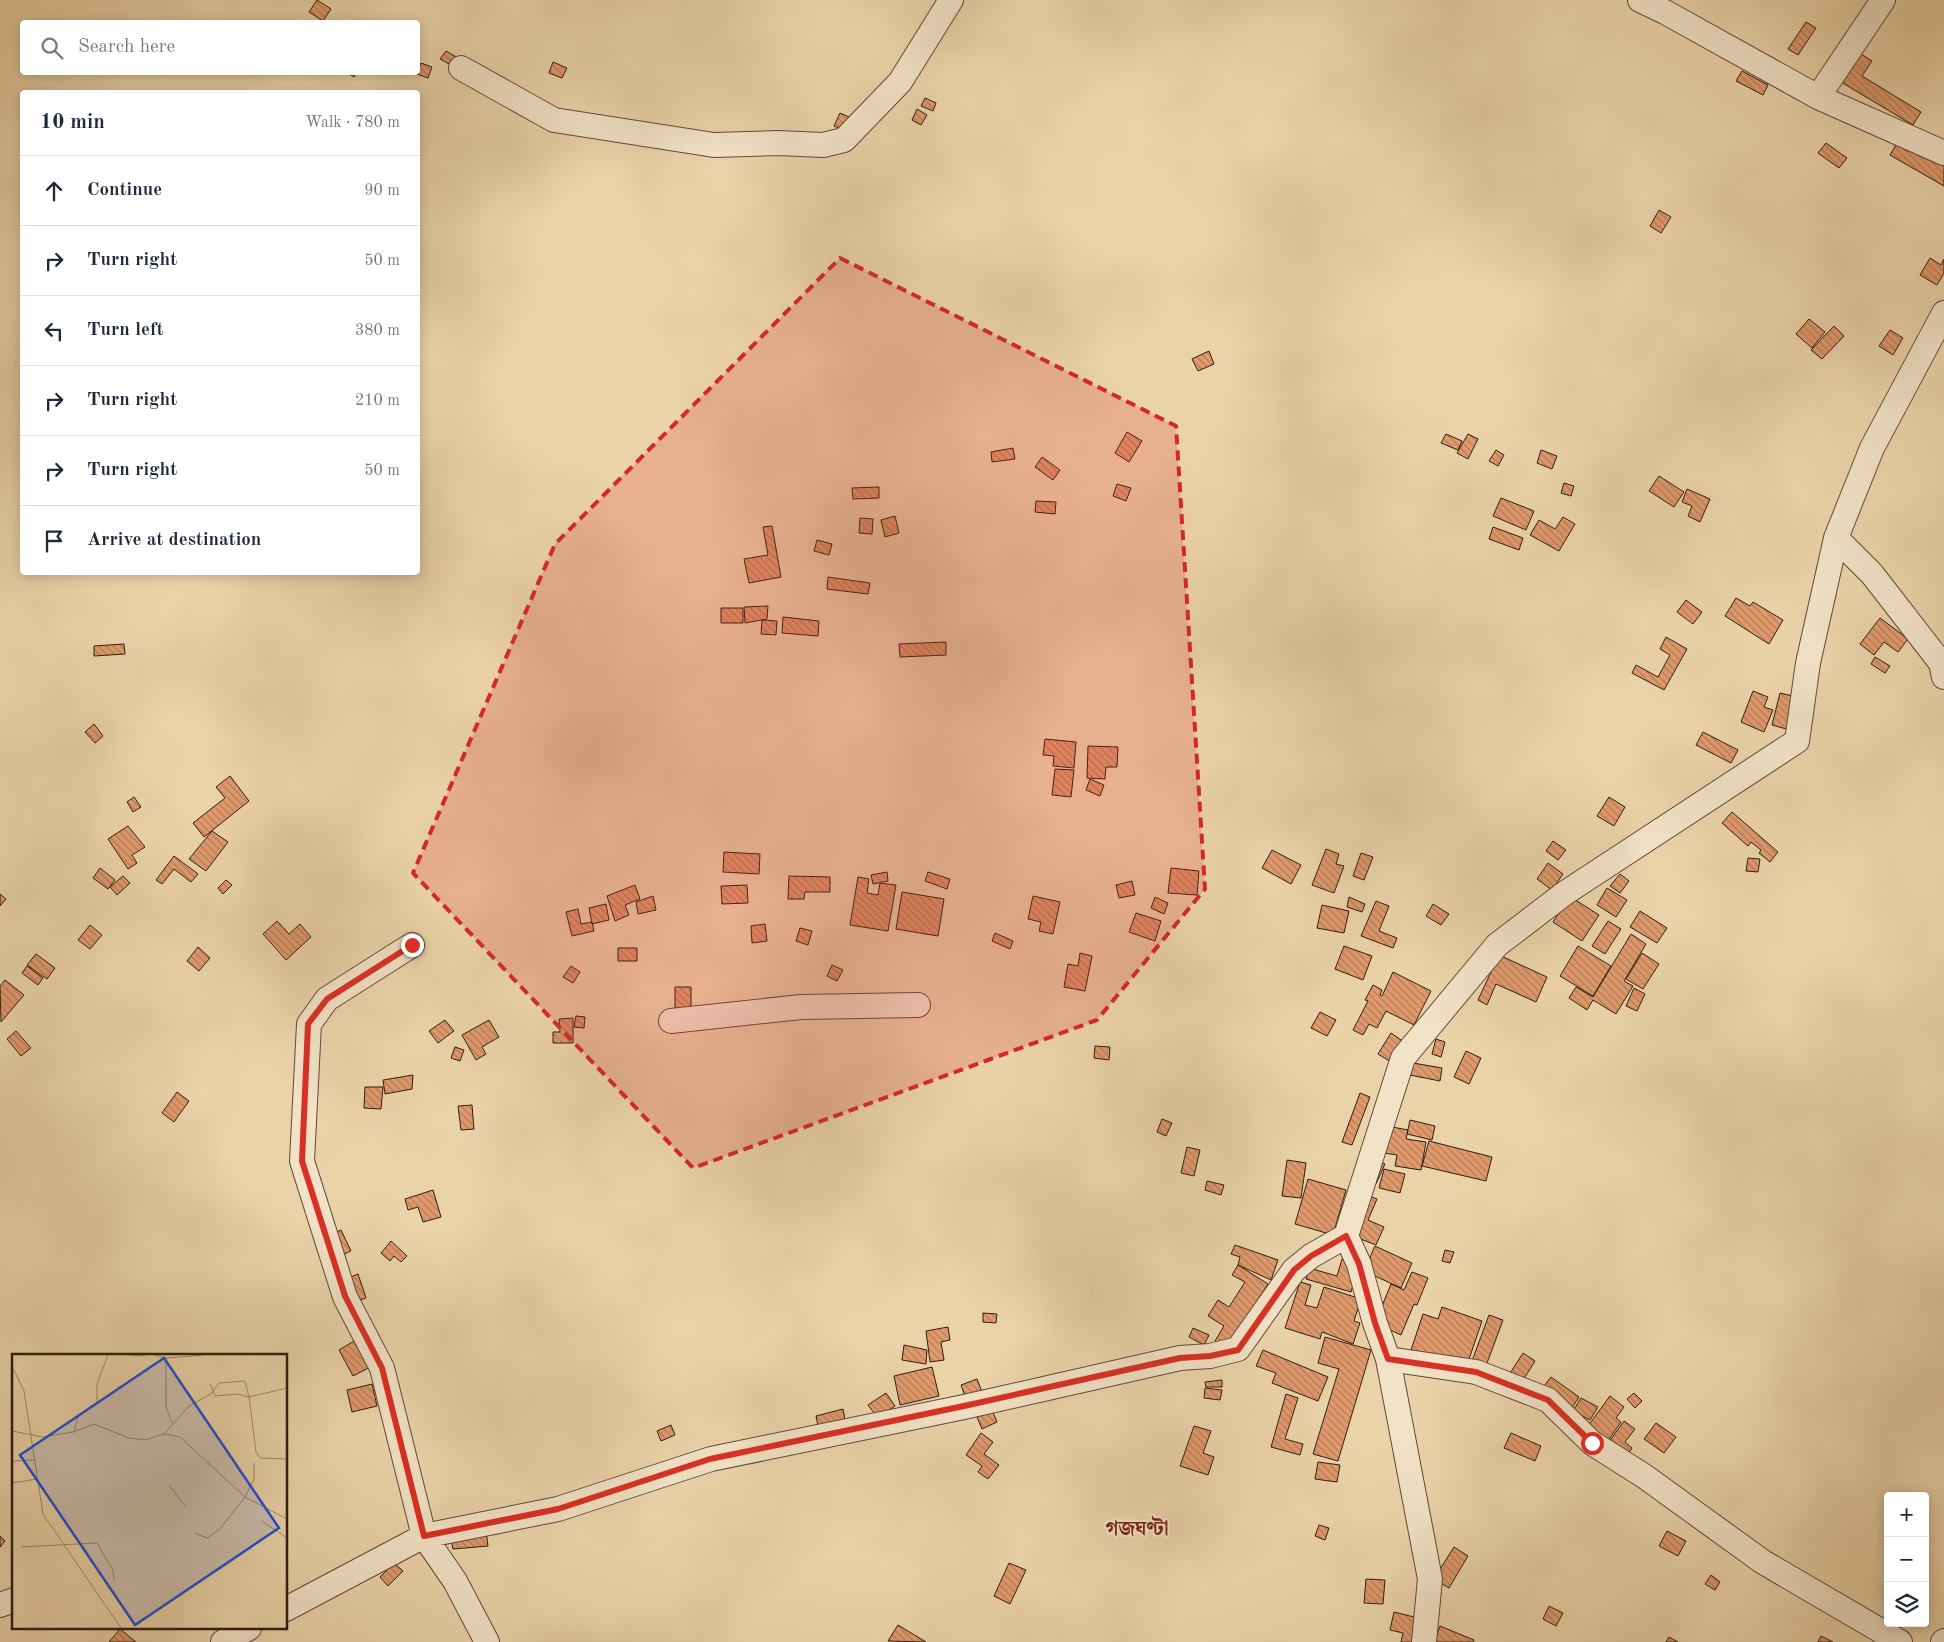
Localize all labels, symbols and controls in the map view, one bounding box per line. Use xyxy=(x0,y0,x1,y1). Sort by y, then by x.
search box xyxy=(20,20,420,75)
icon: search xyxy=(38,34,66,62)
text: Search here xyxy=(78,38,175,57)
text: 10 min xyxy=(40,112,105,133)
text: Walk · 780 m xyxy=(305,115,400,131)
icon: ahead xyxy=(40,177,68,205)
text: Continue xyxy=(87,181,162,200)
text: 90 m xyxy=(364,183,400,199)
icon: right xyxy=(40,247,68,275)
text: Turn right xyxy=(87,251,177,270)
text: 50 m xyxy=(364,253,400,269)
icon: left xyxy=(40,317,68,345)
text: Turn left xyxy=(87,321,164,340)
text: 380 m xyxy=(355,323,400,339)
icon: right xyxy=(40,387,68,415)
text: Turn right xyxy=(87,391,177,410)
text: 210 m xyxy=(355,393,400,409)
icon: right xyxy=(40,457,68,485)
text: Turn right xyxy=(87,461,177,480)
text: 50 m xyxy=(364,463,400,479)
icon: arrive xyxy=(40,527,68,555)
text: Arrive at destination xyxy=(87,531,261,550)
route end xyxy=(401,934,424,957)
inset map xyxy=(12,1354,288,1630)
route start xyxy=(1581,1432,1604,1455)
map controls xyxy=(1884,1492,1929,1627)
button: + xyxy=(1884,1492,1929,1537)
district label: গজঘণ্টা xyxy=(1106,1515,1168,1540)
button: − xyxy=(1884,1537,1929,1582)
button: layers xyxy=(1884,1582,1929,1627)

